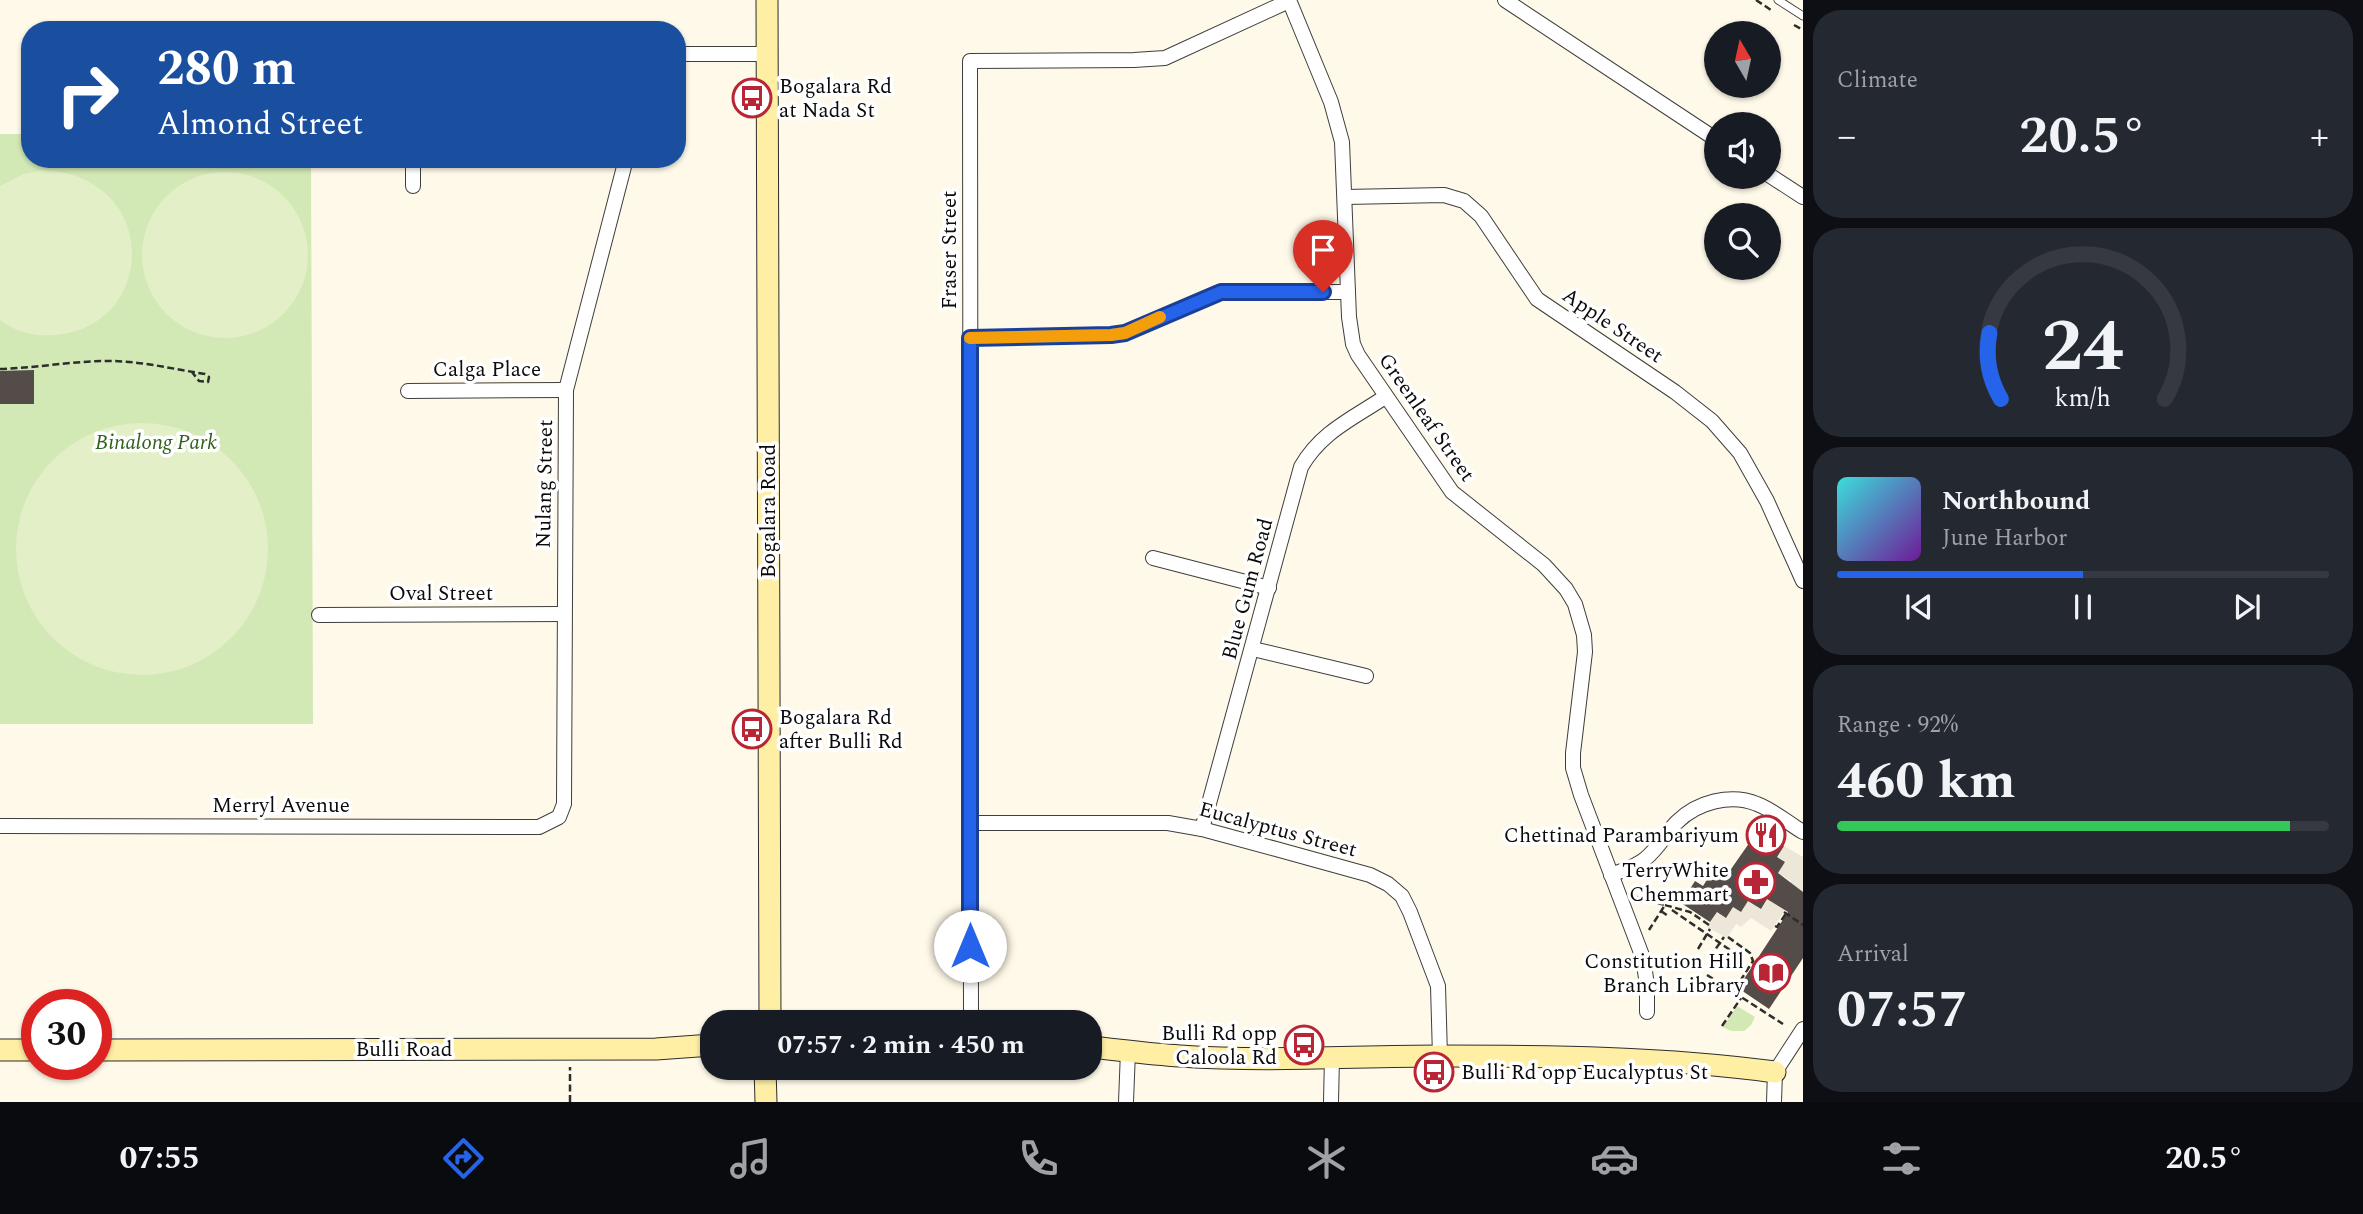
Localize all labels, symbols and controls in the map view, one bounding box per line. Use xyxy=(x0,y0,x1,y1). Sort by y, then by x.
north arrow xyxy=(1704,21,1782,98)
map controls xyxy=(1704,21,1781,280)
text: 280 m xyxy=(157,32,296,107)
icon: right xyxy=(42,49,133,140)
text: Climate xyxy=(1837,63,1918,98)
place label: Bogalara Rd at Nada St xyxy=(779,71,892,127)
bus stop icon: Bogalara Rd at Nada St xyxy=(731,77,773,119)
text: 20.5° xyxy=(2019,97,2147,176)
text: Almond Street xyxy=(157,100,363,149)
text: − xyxy=(1837,108,1856,166)
text: + xyxy=(2310,108,2329,166)
button: sound xyxy=(1704,112,1781,189)
street label: Fraser Street xyxy=(934,190,966,310)
button: search xyxy=(1704,203,1781,280)
pin xyxy=(1293,220,1353,292)
icon: arrive xyxy=(1304,231,1342,269)
street label: Apple Street xyxy=(1555,280,1670,372)
text: 24 xyxy=(2042,292,2124,403)
street label: Greenleaf Street xyxy=(1370,347,1483,489)
street label: Calga Place xyxy=(433,354,541,386)
text: km/h xyxy=(2055,379,2111,417)
street label: Nulang Street xyxy=(528,419,562,549)
park label: Binalong Park xyxy=(95,427,217,459)
street label: Bogalara Road xyxy=(753,444,785,578)
text: Northbound xyxy=(1942,481,2090,521)
street label: Blue Gum Road xyxy=(1214,515,1282,664)
text: June Harbor xyxy=(1942,521,2067,556)
street label: Oval Street xyxy=(389,578,493,610)
icon: previous xyxy=(1900,588,1938,626)
icon: pause xyxy=(2064,588,2102,626)
icon: next xyxy=(2228,588,2266,626)
place label: Bogalara Rd after Bulli Rd xyxy=(779,702,903,758)
bus stop icon: Bogalara Rd after Bulli Rd xyxy=(731,708,773,750)
text: Range · 92% xyxy=(1837,708,1958,743)
text: 460 km xyxy=(1837,742,2016,821)
street label: Merryl Avenue xyxy=(212,790,350,822)
street label: Eucalyptus Street xyxy=(1195,793,1360,866)
restaurant icon: Chettinad Parambariyum xyxy=(1745,814,1787,856)
place label: Chettinad Parambariyum xyxy=(1504,820,1739,852)
place label: TerryWhite Chemmart xyxy=(1622,855,1729,911)
pharmacy icon: TerryWhite Chemmart xyxy=(1735,861,1777,903)
position arrow xyxy=(933,909,1007,983)
text: Arrival xyxy=(1837,937,1909,972)
place label: Constitution Hill Branch Library xyxy=(1584,946,1745,1002)
library icon: Constitution Hill Branch Library xyxy=(1750,952,1792,994)
text: 07:57 xyxy=(1837,971,1968,1050)
speed limit sign: 30 xyxy=(21,989,112,1080)
place label: Bulli Rd opp Caloola Rd xyxy=(1161,1018,1277,1074)
bus stop icon: Bulli Rd opp Caloola Rd xyxy=(1283,1024,1325,1066)
text: 07:57 · 2 min · 450 m xyxy=(777,1025,1025,1065)
street label: Bulli Road xyxy=(355,1034,453,1066)
bus stop icon: Bulli Rd opp Eucalyptus St xyxy=(1413,1051,1455,1093)
place label: Bulli Rd opp Eucalyptus St xyxy=(1461,1057,1708,1089)
text: 07:55 xyxy=(119,1134,200,1183)
icon: directions xyxy=(439,1134,488,1183)
icon: music xyxy=(726,1134,775,1183)
icon: phone xyxy=(1014,1134,1063,1183)
icon: climate xyxy=(1302,1134,1351,1183)
icon: car xyxy=(1590,1134,1639,1183)
icon: filters xyxy=(1877,1134,1926,1183)
text: 20.5° xyxy=(2165,1134,2244,1183)

